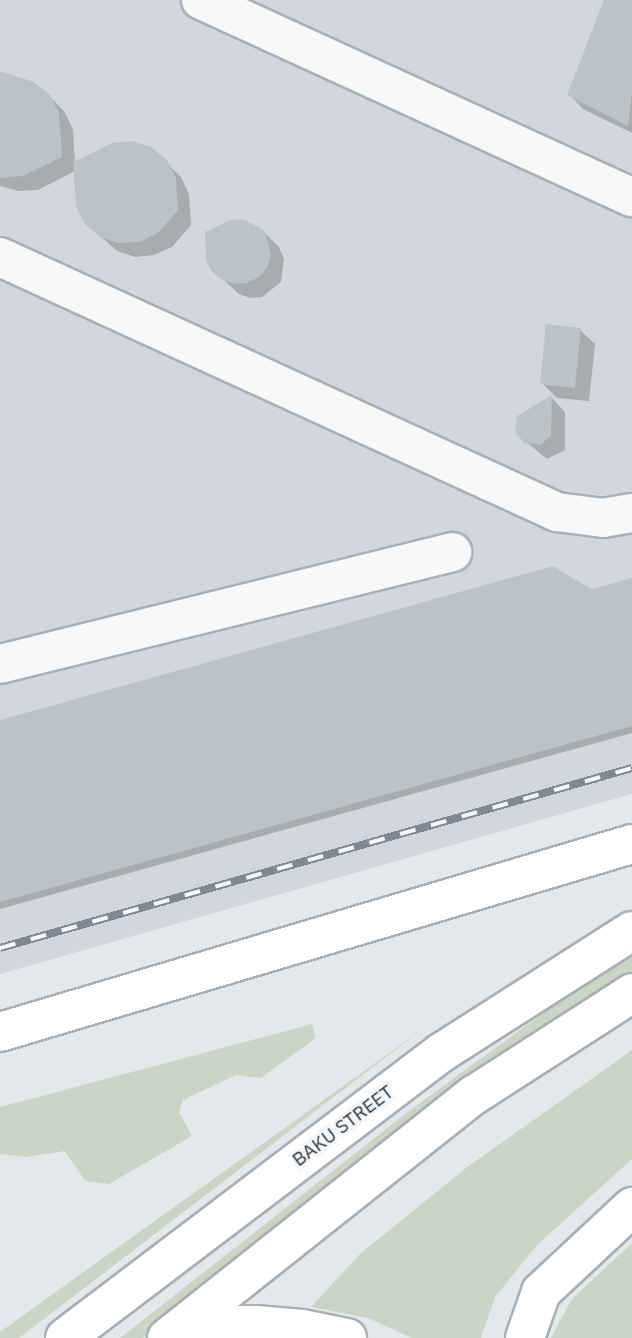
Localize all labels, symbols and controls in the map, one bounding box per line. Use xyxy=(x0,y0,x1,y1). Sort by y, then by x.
street label: BAKU STREET xyxy=(288,1081,398,1171)

